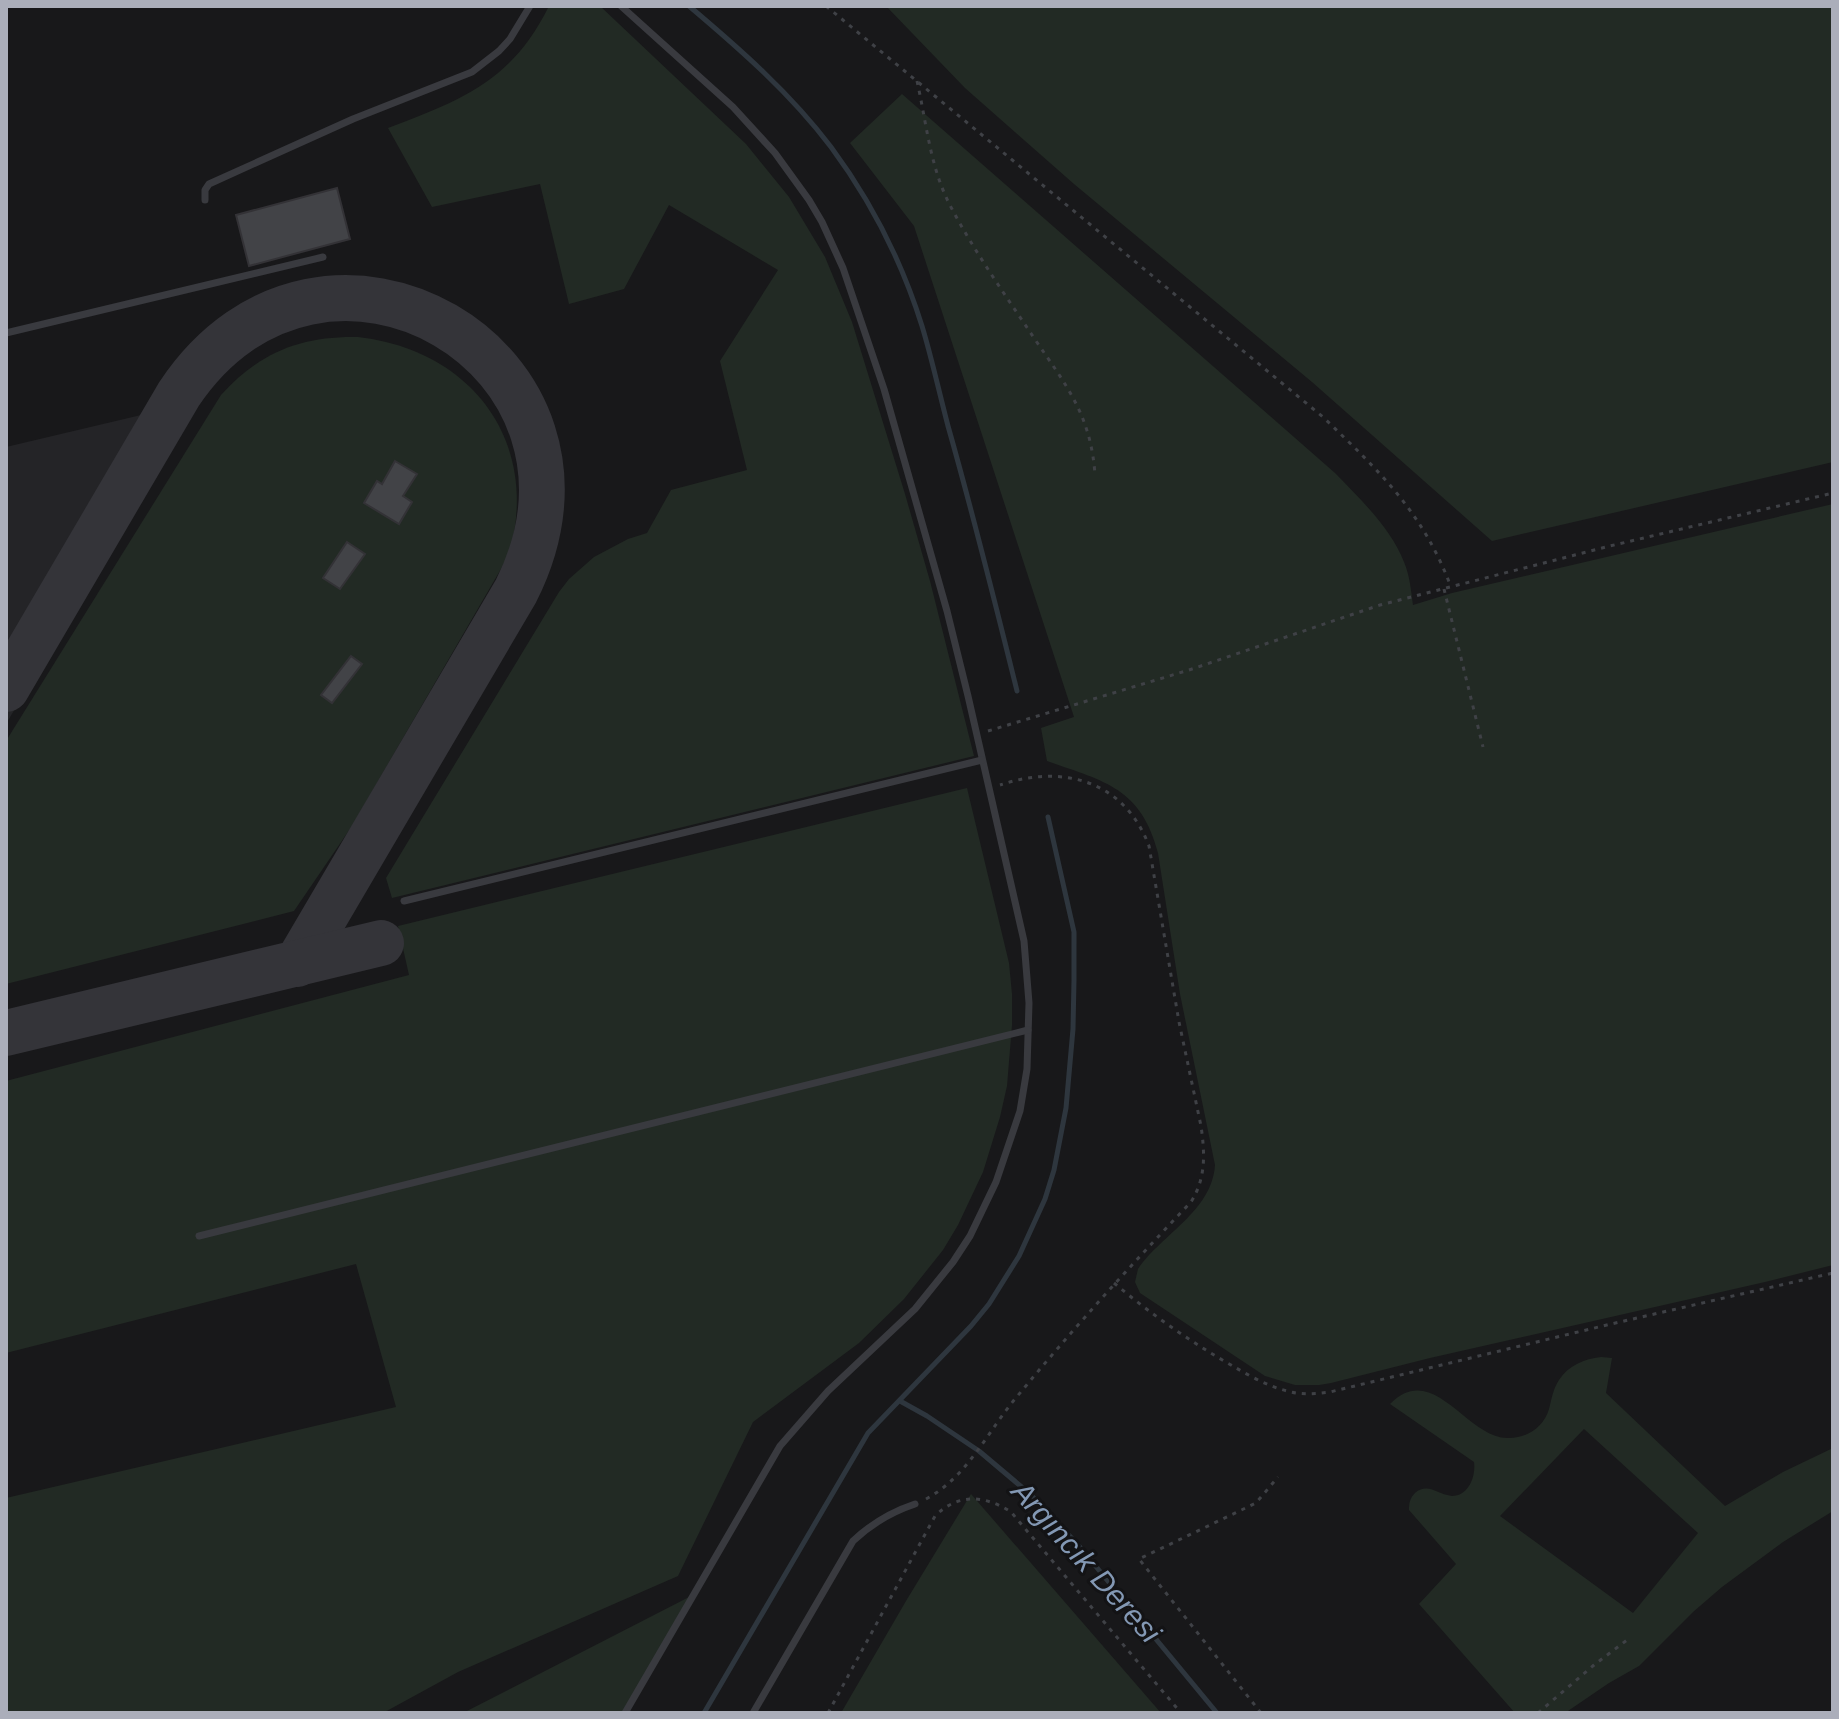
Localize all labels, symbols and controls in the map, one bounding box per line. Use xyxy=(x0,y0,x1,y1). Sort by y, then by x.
water label: Argıncık Deresi xyxy=(1004,1473,1168,1650)

